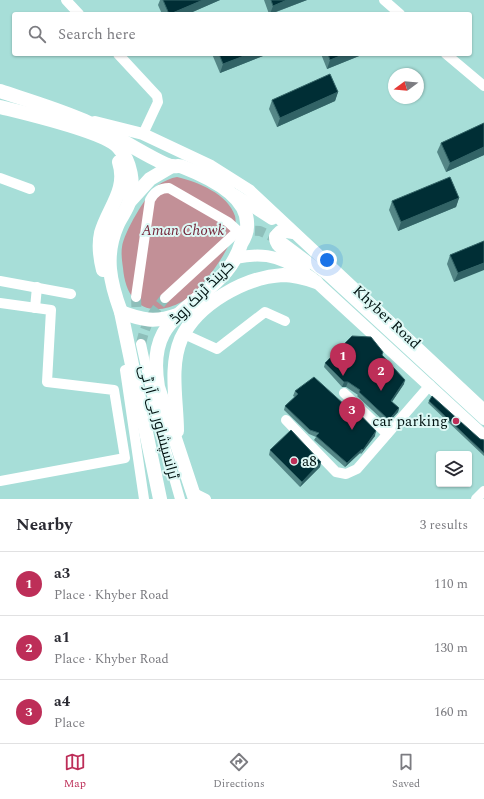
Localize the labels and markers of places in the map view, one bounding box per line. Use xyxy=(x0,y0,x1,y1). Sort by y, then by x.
pin: 1 xyxy=(330,343,356,376)
pin: 2 xyxy=(368,358,394,391)
pin: 3 xyxy=(339,397,365,430)
place label: car parking xyxy=(372,410,448,433)
marker: car parking xyxy=(451,416,461,426)
place label: a8 xyxy=(302,450,317,473)
marker: a8 xyxy=(289,456,299,466)

